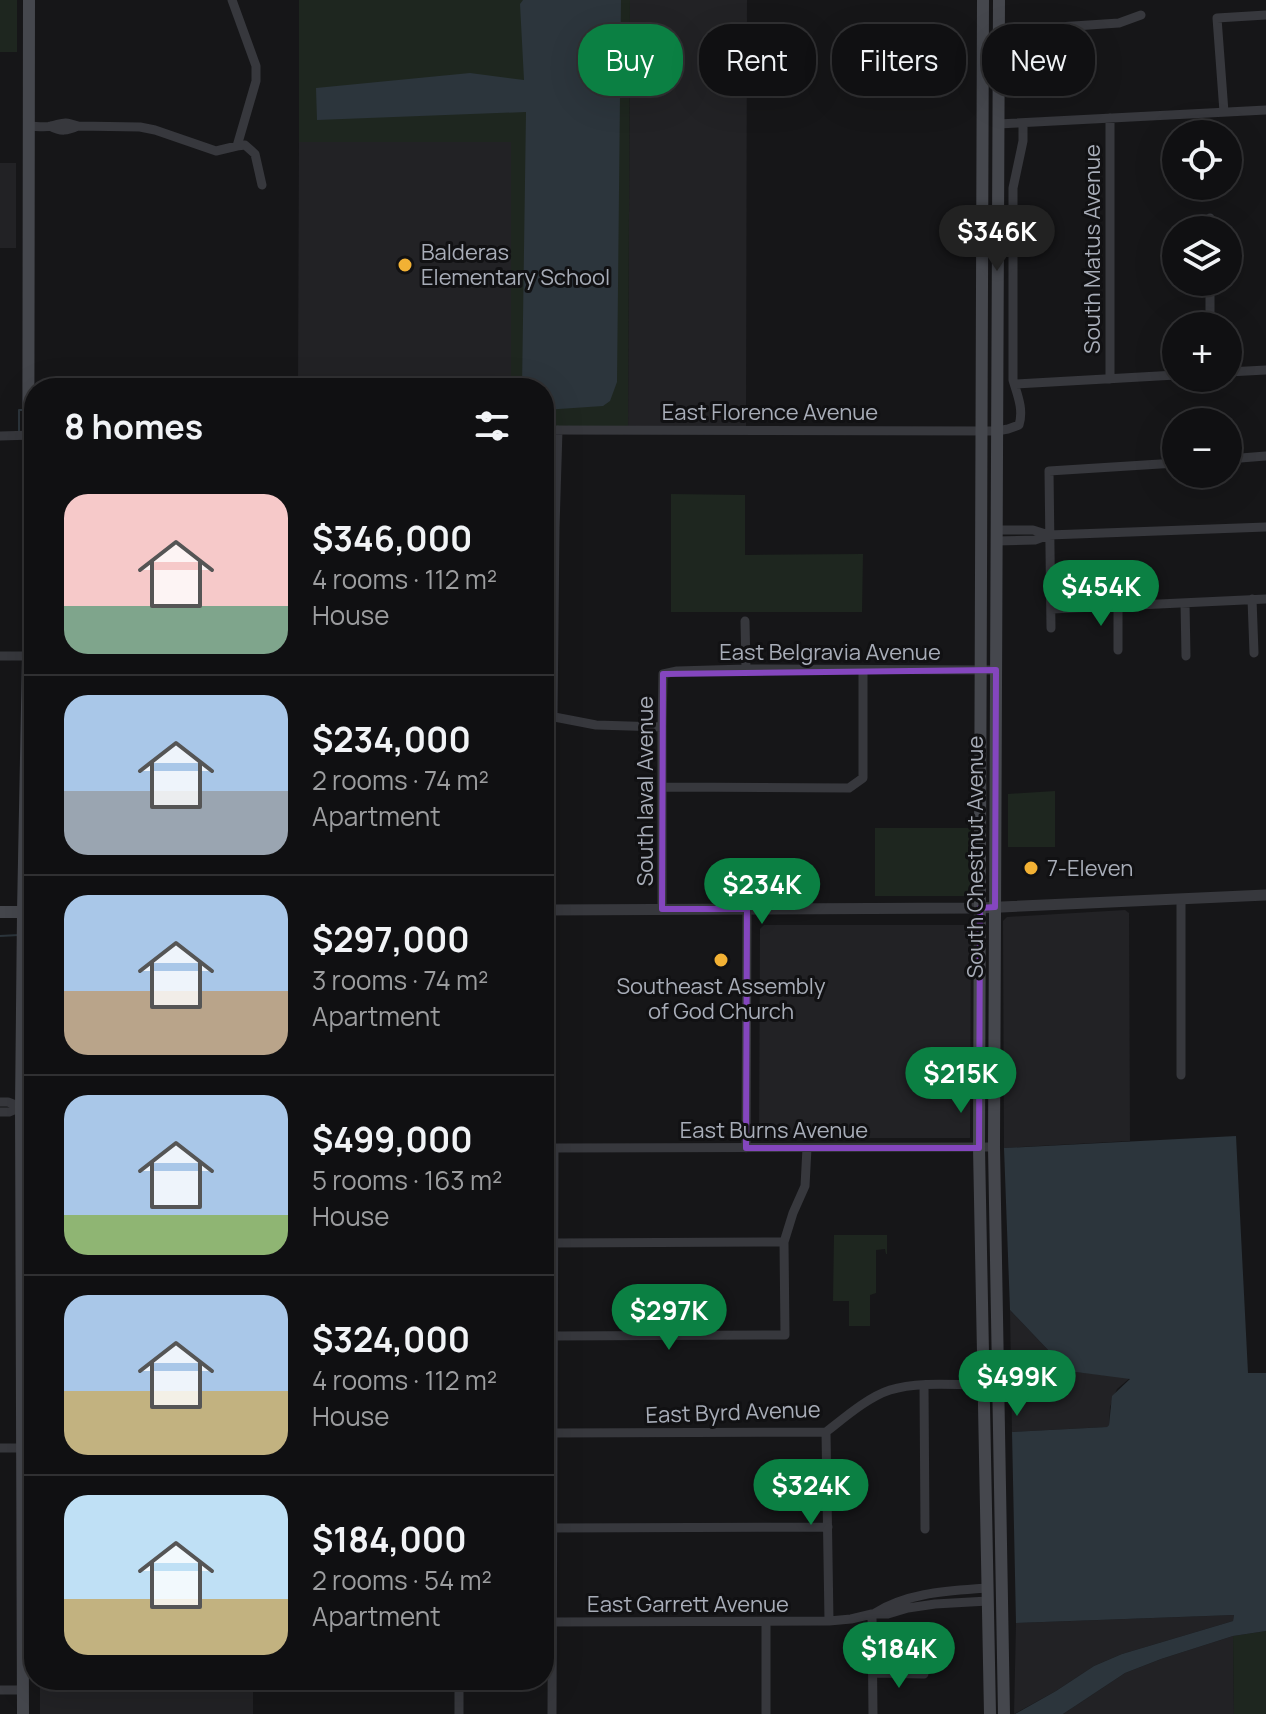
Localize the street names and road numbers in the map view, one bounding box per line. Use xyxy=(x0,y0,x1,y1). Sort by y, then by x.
street label: South Matus Avenue xyxy=(1077,144,1107,354)
street label: East Florence Avenue xyxy=(662,397,878,427)
street label: East Belgravia Avenue xyxy=(719,637,941,667)
street label: South laval Avenue xyxy=(630,696,660,886)
street label: South Chestnut Avenue xyxy=(960,736,990,978)
street label: East Burns Avenue xyxy=(680,1115,868,1145)
street label: East Byrd Avenue xyxy=(645,1394,821,1430)
street label: East Garrett Avenue xyxy=(587,1589,789,1619)

